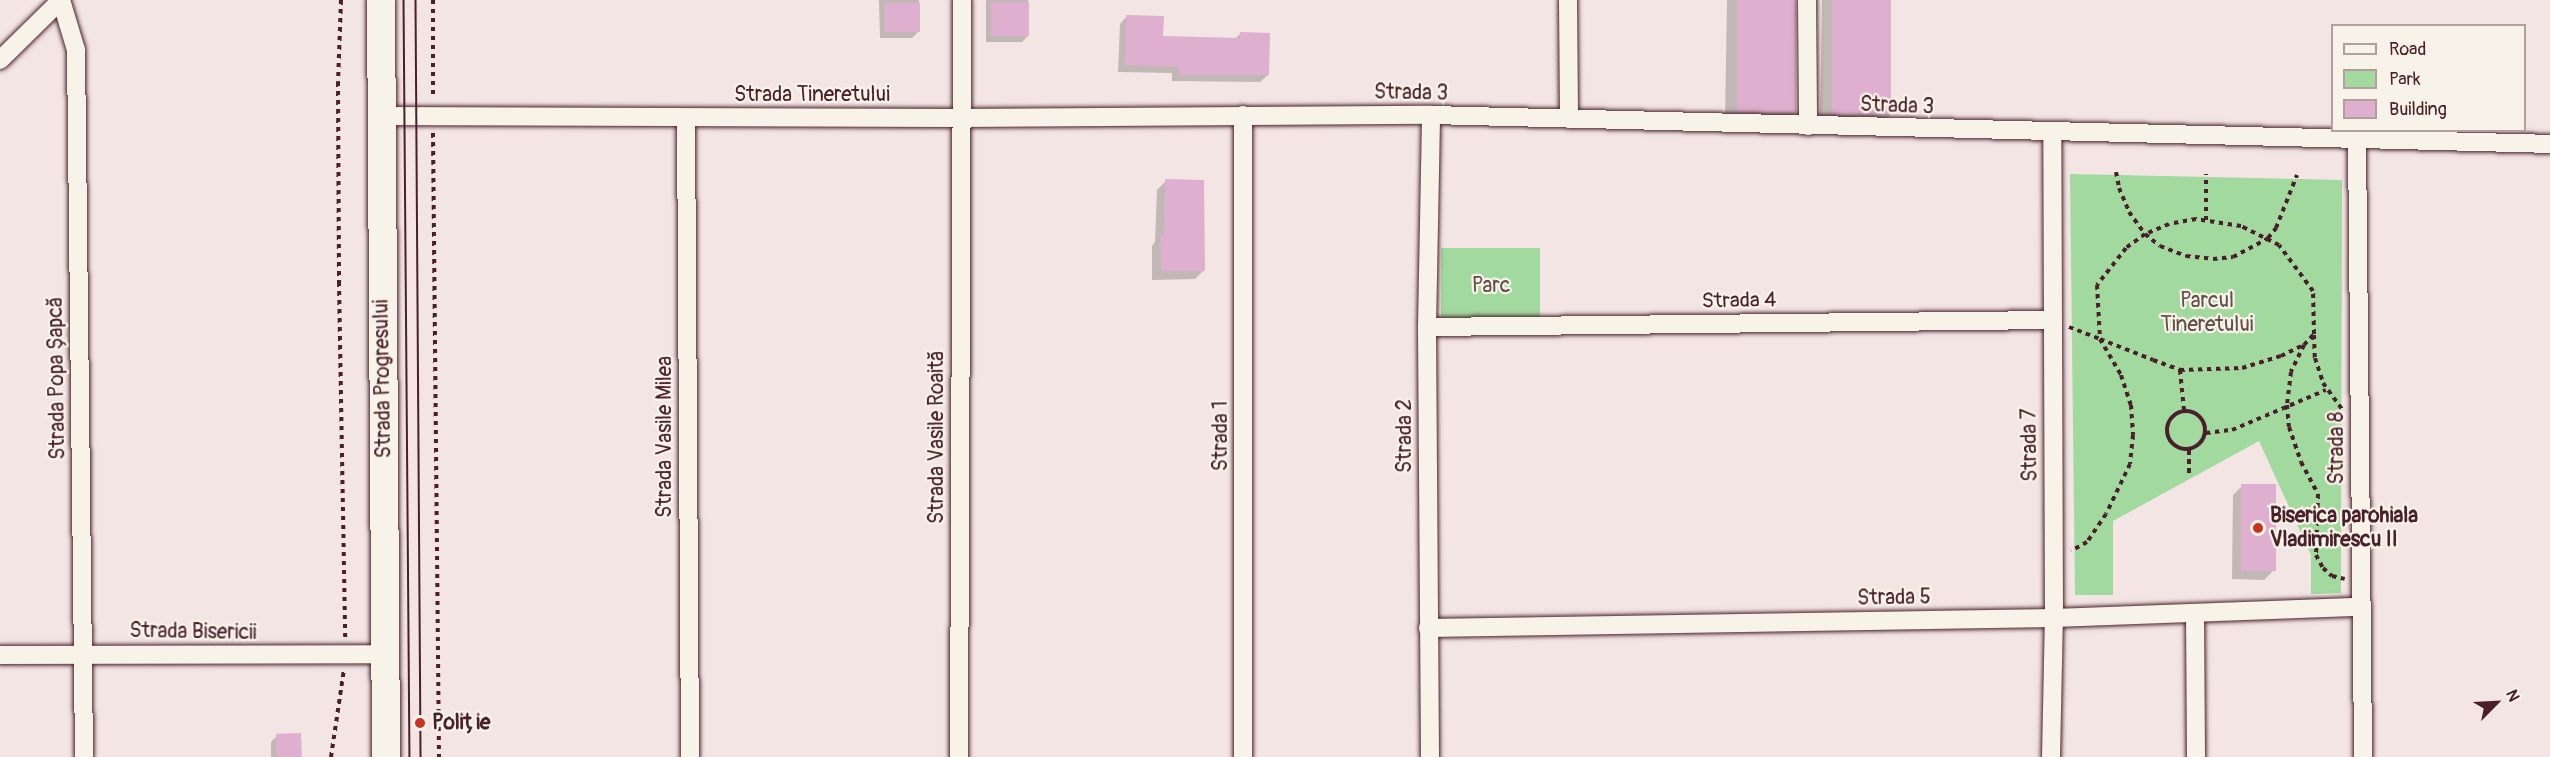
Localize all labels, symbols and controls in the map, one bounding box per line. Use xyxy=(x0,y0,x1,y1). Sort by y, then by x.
legend xyxy=(2331,24,2526,132)
text: Road xyxy=(2389,38,2426,61)
text: Park xyxy=(2389,68,2421,91)
street label: Strada 3 xyxy=(1374,80,1448,106)
street label: Strada Tineretului xyxy=(734,82,890,108)
street label: Strada 3 xyxy=(1859,92,1935,120)
text: Building xyxy=(2389,98,2447,121)
park label: Parc xyxy=(1472,273,1510,299)
street label: Strada 4 xyxy=(1701,288,1777,314)
park label: Parcul Tineretului xyxy=(2160,288,2254,338)
street label: Strada Popa Șapcă xyxy=(43,296,71,460)
street label: Strada Progresului xyxy=(369,299,397,459)
street label: Strada Vasile Roaită xyxy=(924,350,950,524)
street label: Strada Vasile Milea xyxy=(652,356,678,518)
street label: Strada 2 xyxy=(1392,399,1418,473)
street label: Strada 1 xyxy=(1208,401,1234,471)
street label: Strada 7 xyxy=(2017,408,2043,482)
street label: Strada 8 xyxy=(2324,411,2350,485)
place label: Biserica parohiala Vladimirescu II xyxy=(2270,503,2418,553)
marker: Biserica parohiala Vladimirescu II xyxy=(2251,521,2265,535)
street label: Strada 5 xyxy=(1857,585,1931,611)
street label: Strada Bisericii xyxy=(129,618,257,646)
north arrow xyxy=(2466,673,2526,733)
text: N xyxy=(2501,687,2524,705)
place label: Poliție xyxy=(432,710,490,736)
marker: Poliție xyxy=(413,716,427,730)

